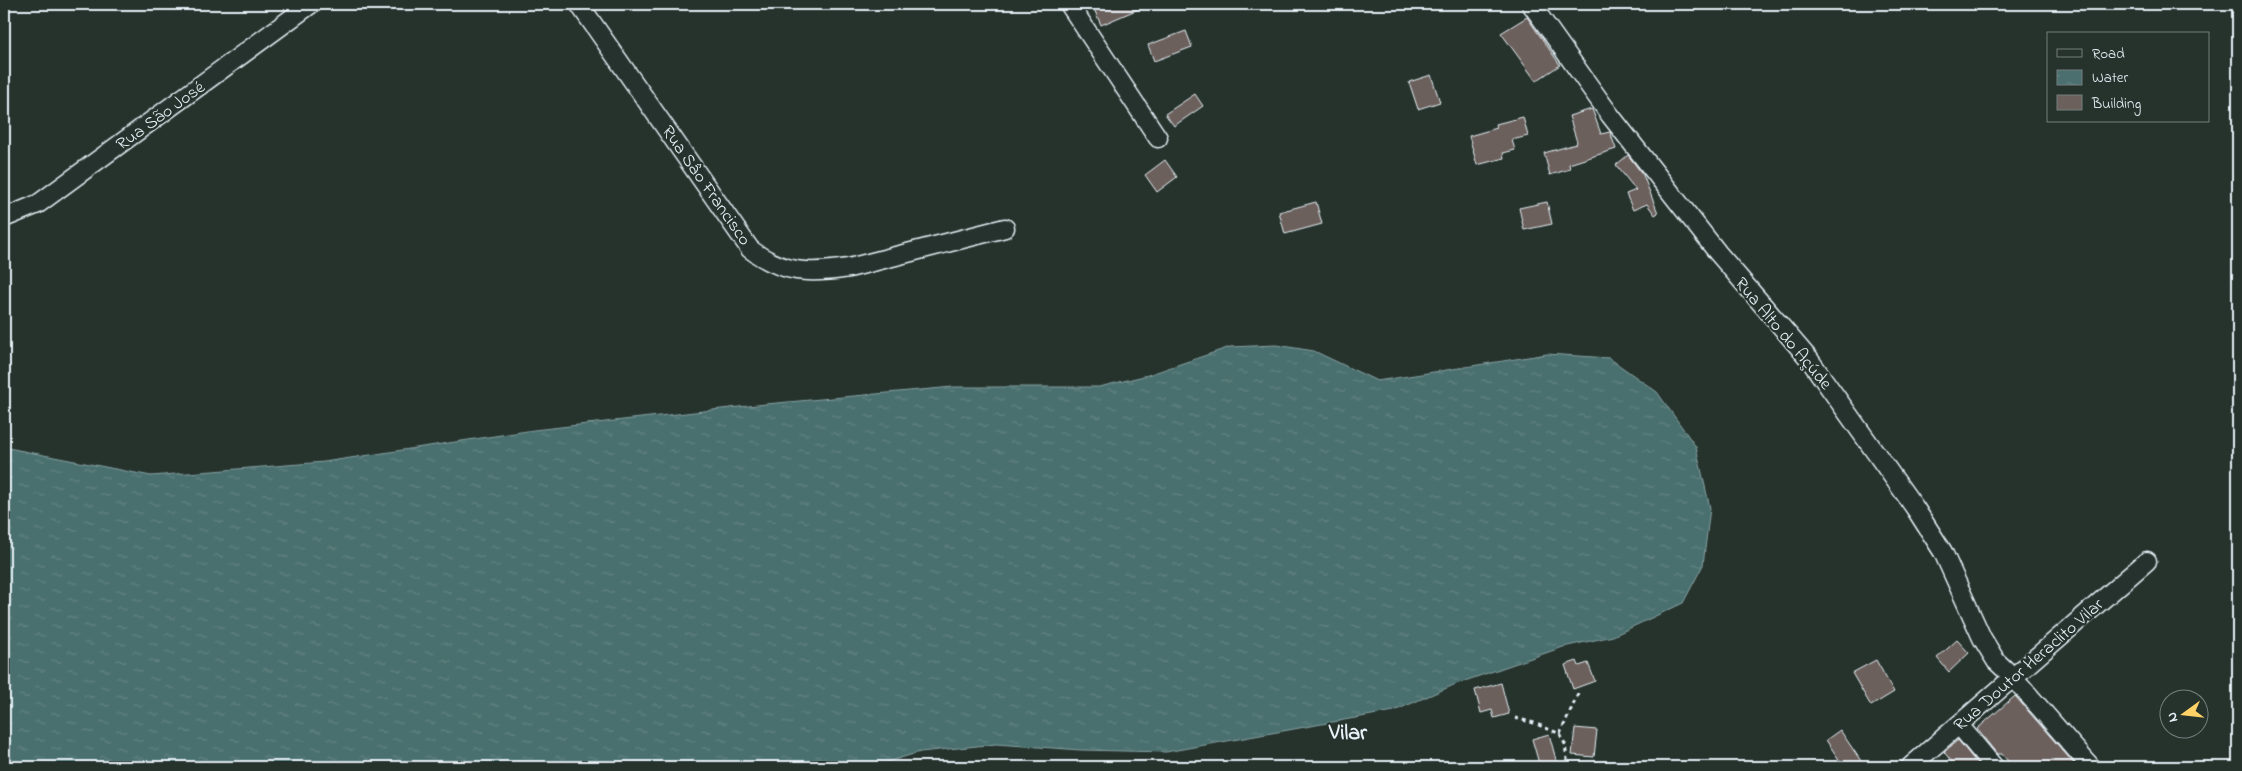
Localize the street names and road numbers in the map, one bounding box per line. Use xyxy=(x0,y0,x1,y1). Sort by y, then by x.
street label: Rua São José xyxy=(111,75,212,158)
street label: Rua Sâo Francisco xyxy=(654,121,757,252)
street label: Rua Alto do Açúde xyxy=(1728,272,1838,397)
street label: Rua Doutor Heraclito Vilar xyxy=(1948,593,2110,738)

